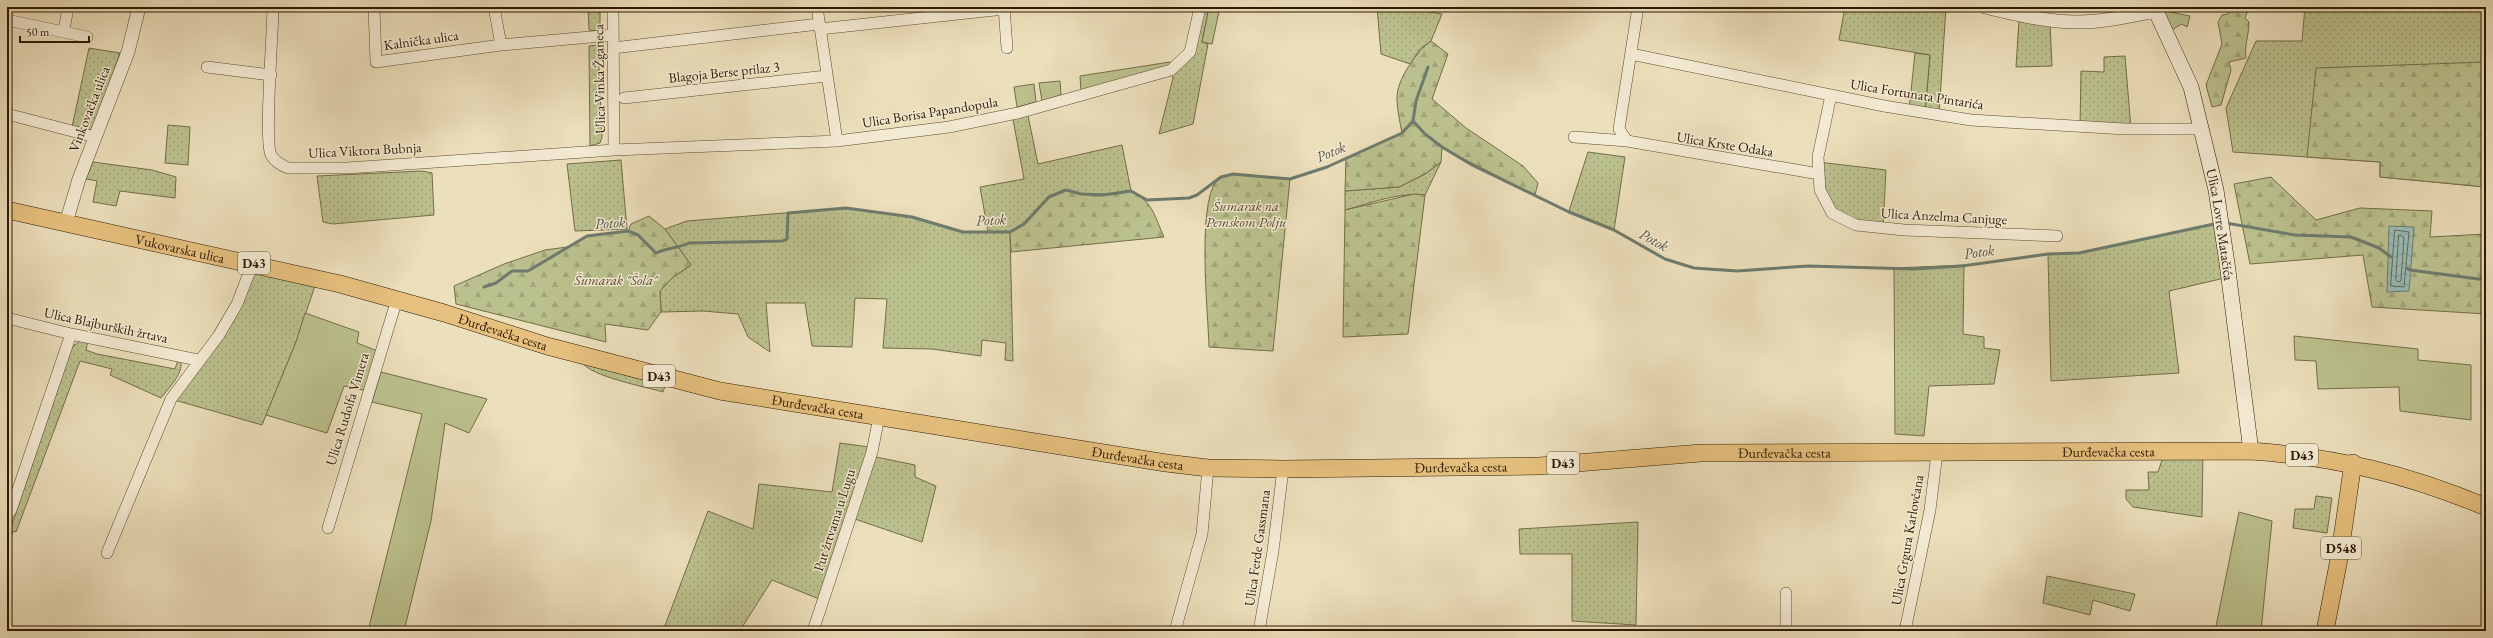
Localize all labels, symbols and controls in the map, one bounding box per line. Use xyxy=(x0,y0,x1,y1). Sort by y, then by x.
scale bar xyxy=(20,18,89,44)
text: 50 m xyxy=(26,24,50,40)
street label: Ulica Vinka Žganeca xyxy=(589,24,609,134)
street label: Kalnička ulica xyxy=(383,26,460,54)
street label: Blagoja Berse prilaz 3 xyxy=(668,57,781,87)
street label: Vinkovačka ulica xyxy=(64,63,114,155)
street label: Ulica Fortunata Pintarića xyxy=(1849,75,1985,113)
street label: Ulica Borisa Papandopula xyxy=(861,92,1000,132)
street label: Ulica Krste Odaka xyxy=(1675,127,1775,161)
water label: Potok xyxy=(1313,137,1349,166)
street label: Ulica Viktora Bubnja xyxy=(308,138,423,162)
street label: Ulica Lovre Matačića xyxy=(2202,167,2238,282)
park label: Šumarak na Pemskom Polju xyxy=(1206,197,1286,231)
street label: Ulica Anzelma Canjuge xyxy=(1880,204,2008,228)
water label: Potok xyxy=(975,209,1007,230)
water label: Potok xyxy=(594,212,626,233)
water label: Potok xyxy=(1636,224,1672,255)
street label: Vukovarska ulica xyxy=(133,230,227,267)
water label: Potok xyxy=(1962,240,1996,263)
road number: D43 xyxy=(238,252,270,274)
park label: Šumarak "Šola" xyxy=(573,271,659,289)
street label: Ulica Blajburških žrtava xyxy=(42,303,170,347)
street label: Đurđevačka cesta xyxy=(456,309,550,355)
street label: Ulica Rudolfa Vimera xyxy=(321,350,373,468)
road number: D43 xyxy=(643,365,675,387)
street label: Đurđevačka cesta xyxy=(770,390,865,423)
street label: Đurđevačka cesta xyxy=(1090,442,1185,474)
street label: Đurđevačka cesta xyxy=(2062,442,2155,461)
street label: Đurđevačka cesta xyxy=(1738,444,1831,462)
road number: D43 xyxy=(2286,444,2318,466)
road number: D43 xyxy=(1547,452,1579,474)
street label: Đurđevačka cesta xyxy=(1414,457,1508,476)
street label: Put žrtvama u Lugu xyxy=(809,466,859,573)
street label: Ulica Grgura Karlovčana xyxy=(1887,473,1927,607)
street label: Ulica Ferde Gassmana xyxy=(1240,488,1274,607)
road number: D548 xyxy=(2321,537,2361,559)

